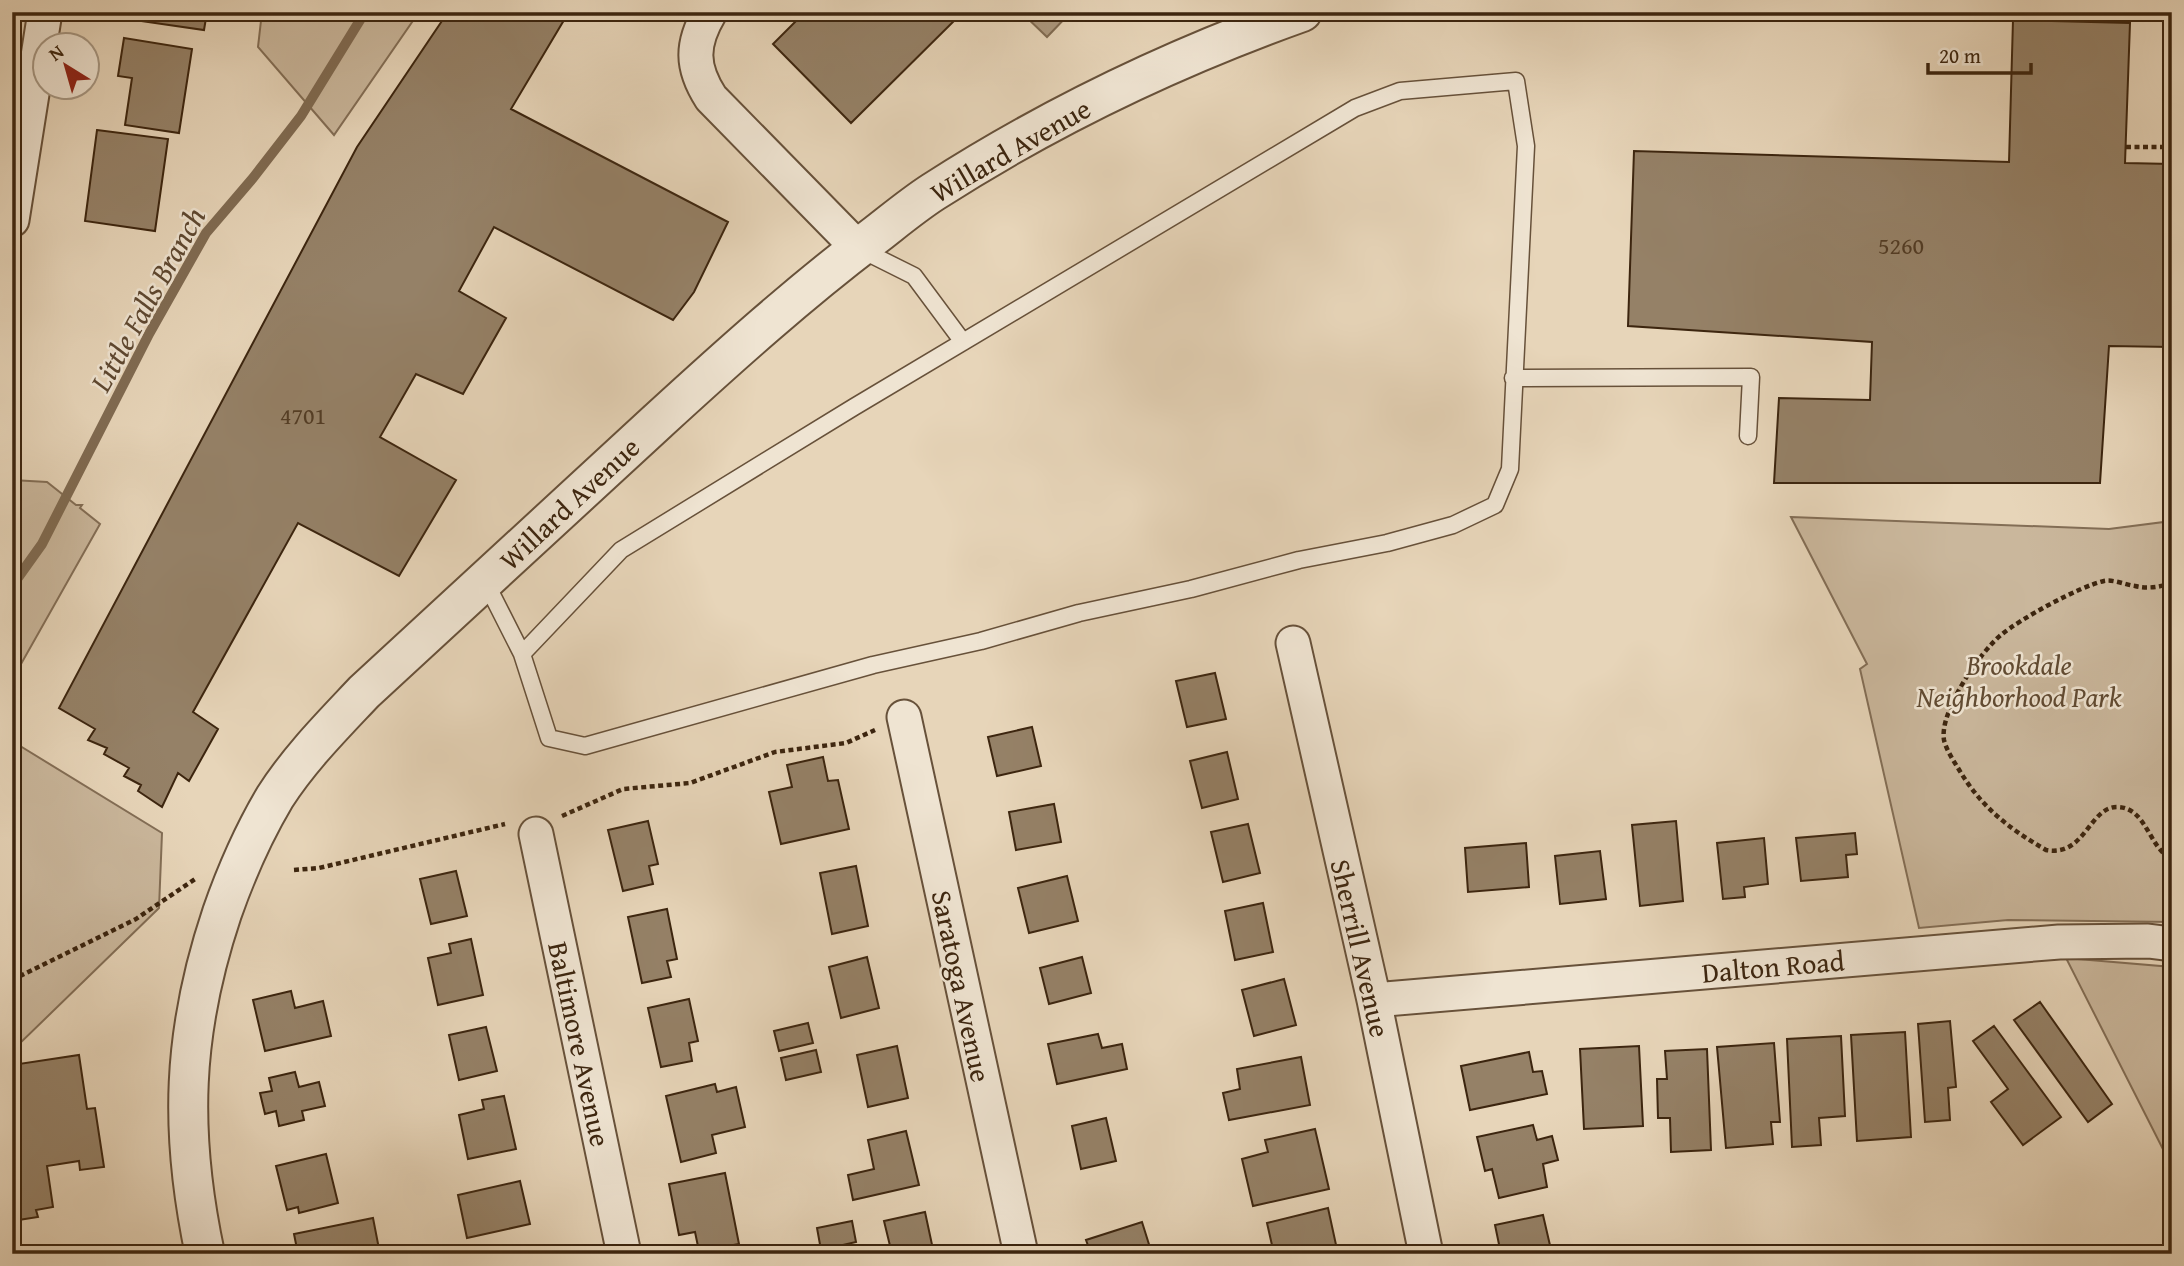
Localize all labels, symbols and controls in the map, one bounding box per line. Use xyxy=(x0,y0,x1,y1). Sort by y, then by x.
north arrow xyxy=(32,32,102,102)
scale bar xyxy=(1928,32,2032,76)
text: N xyxy=(42,37,70,67)
text: 20 m xyxy=(1939,40,1981,71)
street label: Willard Avenue xyxy=(922,87,1098,213)
water label: Little Falls Branch xyxy=(78,199,216,400)
house number: 5260 xyxy=(1878,228,1924,263)
house number: 4701 xyxy=(280,398,326,433)
street label: Willard Avenue xyxy=(490,427,648,579)
park label: Brookdale Neighborhood Park xyxy=(1915,644,2122,717)
street label: Sherrill Avenue xyxy=(1321,855,1401,1041)
street label: Saratoga Avenue xyxy=(922,886,1002,1086)
street label: Baltimore Avenue xyxy=(538,938,622,1150)
street label: Dalton Road xyxy=(1700,939,1846,993)

